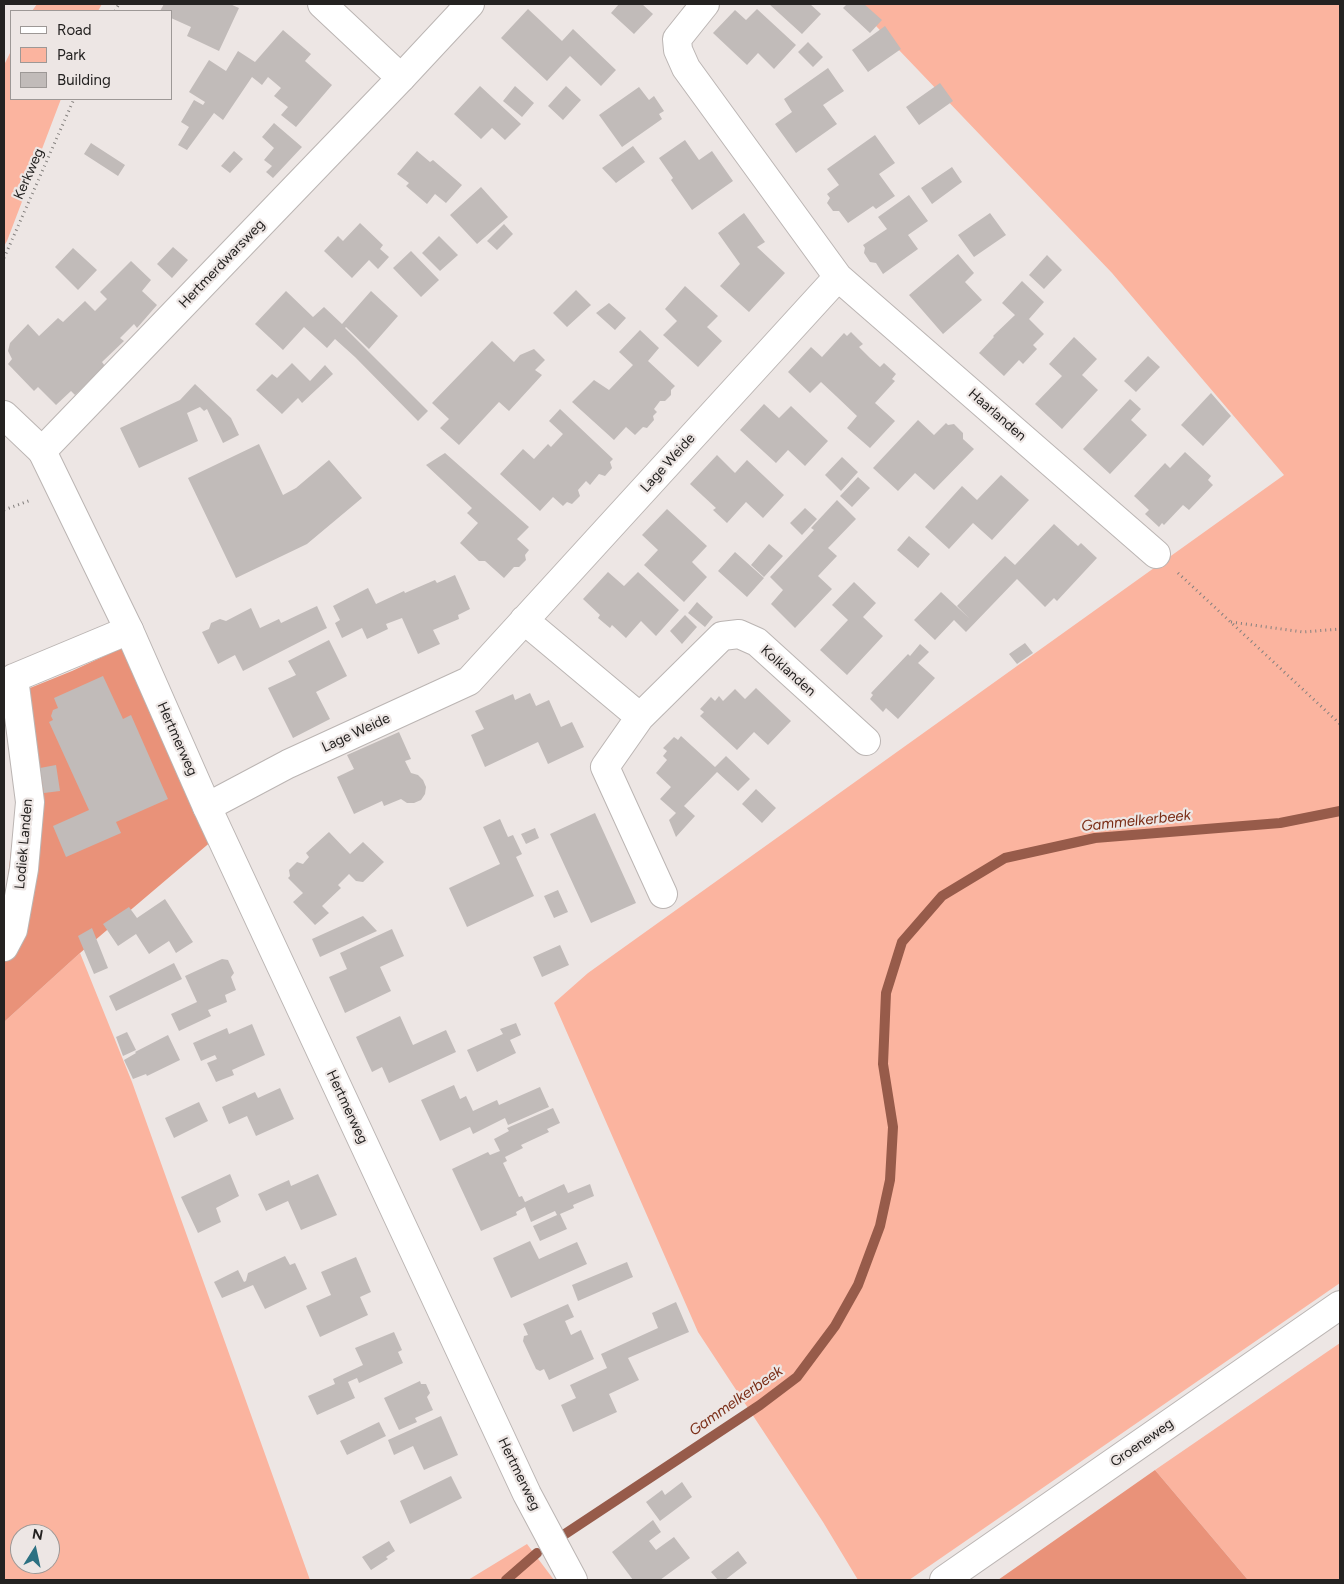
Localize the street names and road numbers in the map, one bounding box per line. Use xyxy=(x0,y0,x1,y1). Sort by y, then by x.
street label: Kerkweg xyxy=(10,146,48,202)
street label: Hertmerdwarsweg xyxy=(175,216,269,312)
street label: Haarlanden xyxy=(965,385,1029,445)
street label: Lage Weide xyxy=(637,430,699,496)
street label: Kolklanden xyxy=(757,642,819,700)
street label: Hertmerweg xyxy=(153,699,201,779)
street label: Lage Weide xyxy=(319,710,393,756)
street label: Lodiek Landen xyxy=(12,798,36,890)
street label: Hertmerweg xyxy=(323,1068,371,1146)
street label: Groeneweg xyxy=(1107,1415,1177,1471)
street label: Hertmerweg xyxy=(494,1435,544,1513)

